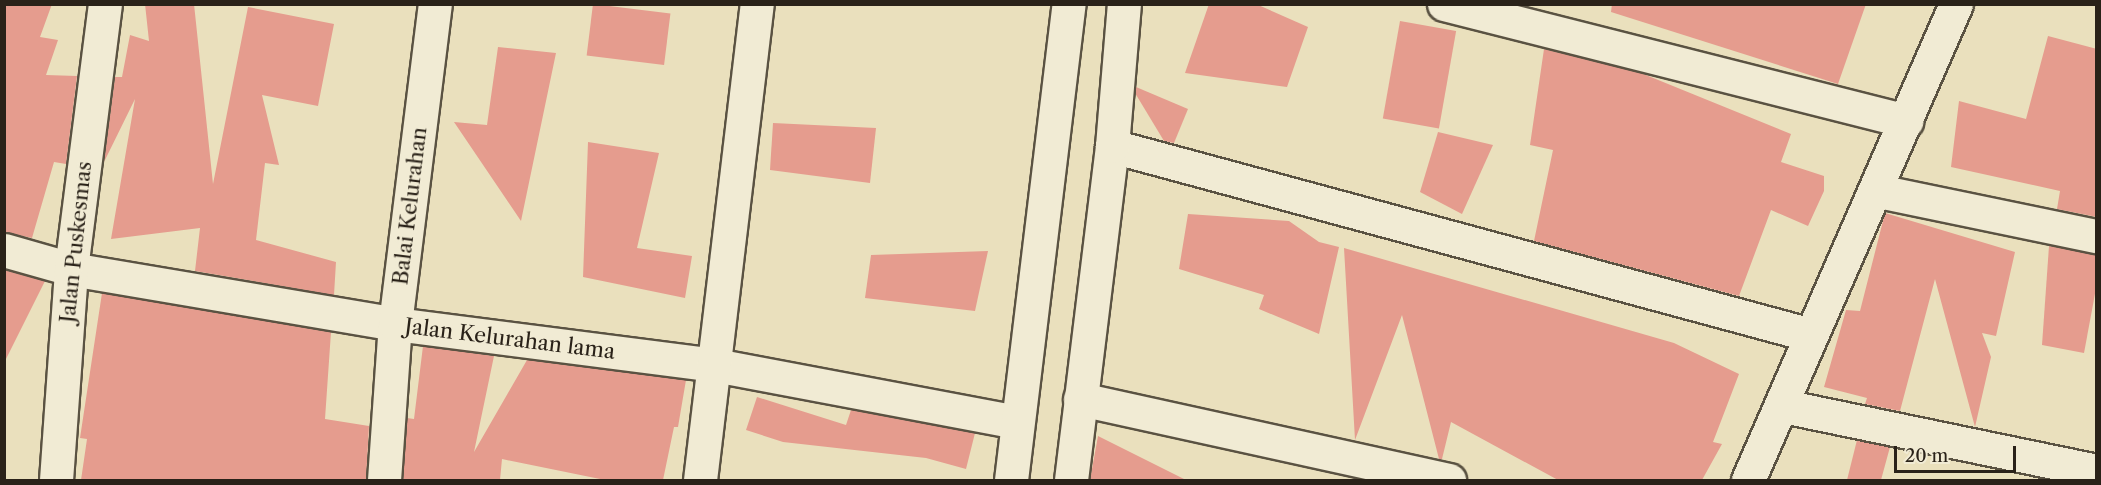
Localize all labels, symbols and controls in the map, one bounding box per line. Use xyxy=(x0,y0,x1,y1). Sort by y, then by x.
street label: Balai Kelurahan xyxy=(388,126,432,286)
street label: Jalan Puskesmas xyxy=(55,160,97,324)
street label: Jalan Kelurahan lama xyxy=(403,314,617,364)
scale bar xyxy=(1897,434,2018,472)
text: 20 m xyxy=(1905,445,1948,467)

